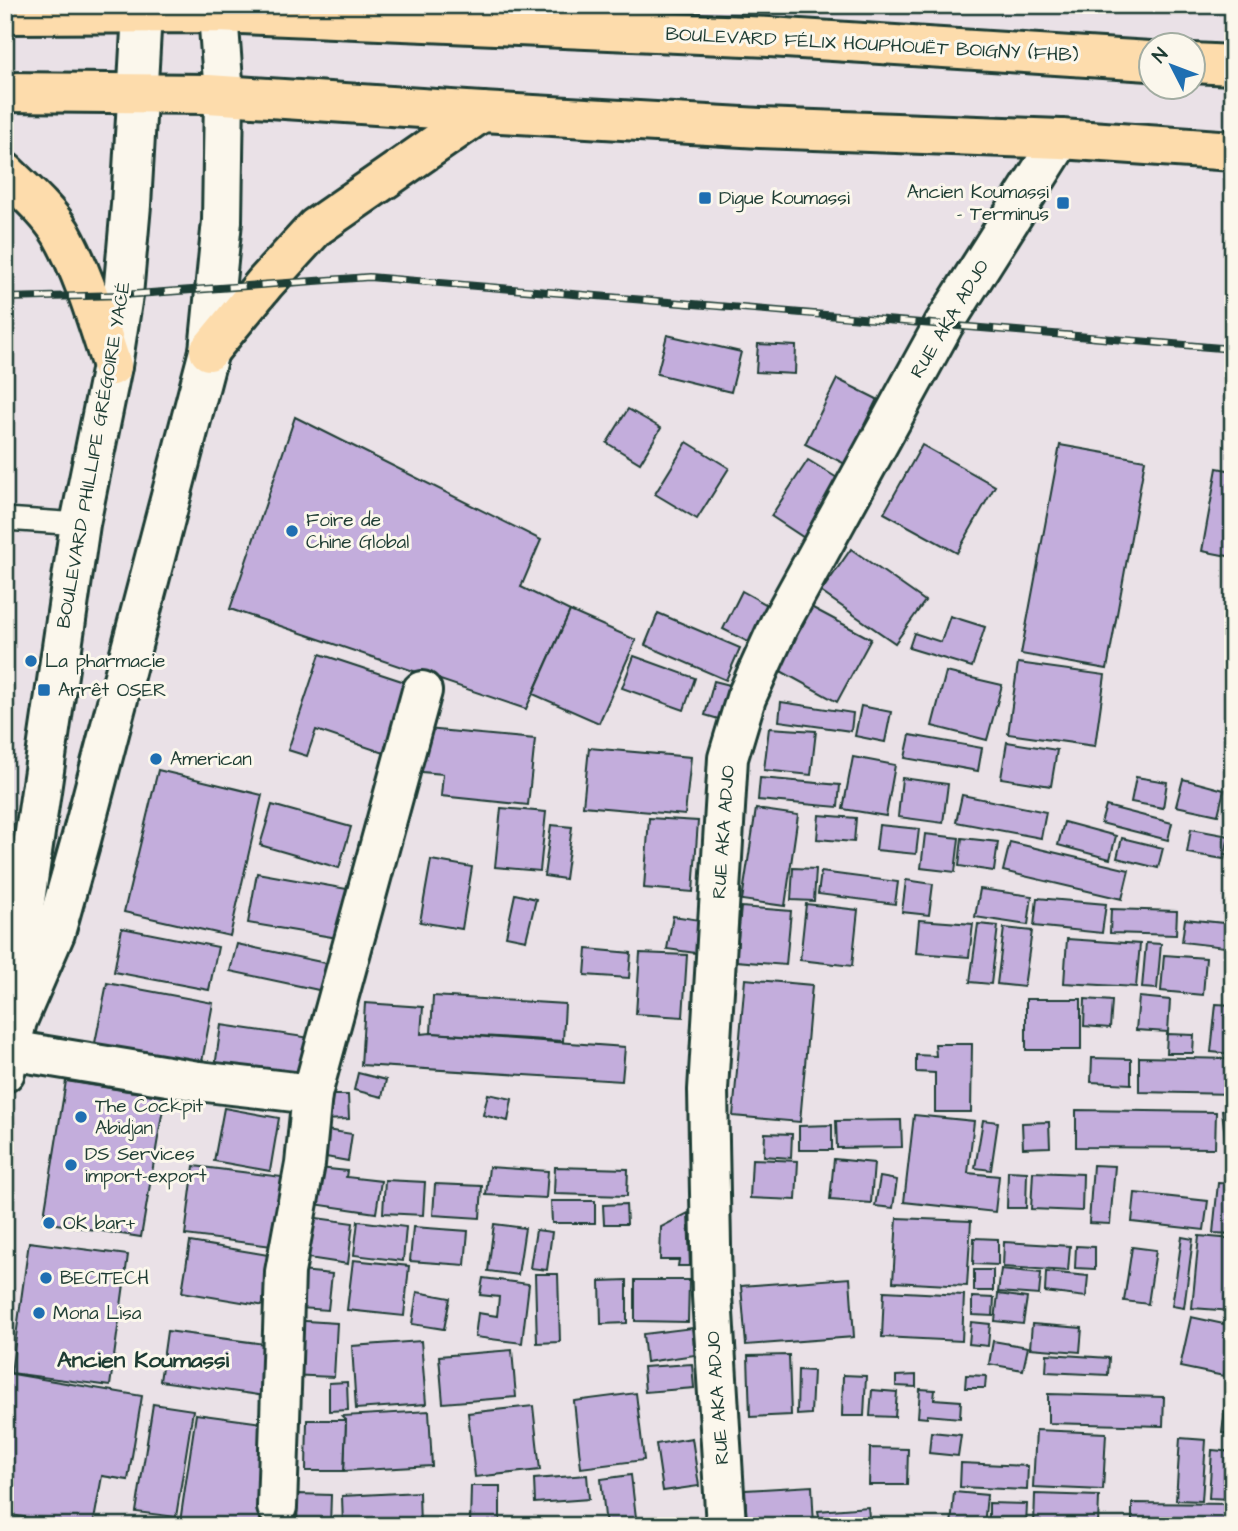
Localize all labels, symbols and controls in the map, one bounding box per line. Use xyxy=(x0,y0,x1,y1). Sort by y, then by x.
street label: BOULEVARD FÉLIX HOUPHOUËT BOIGNY (FHB) xyxy=(665,21,1079,69)
north arrow xyxy=(1136,32,1206,102)
text: N xyxy=(1146,42,1175,69)
place label: Ancien Koumassi - Terminus xyxy=(907,179,1049,228)
place label: Digue Koumassi xyxy=(719,185,850,213)
marker: Digue Koumassi xyxy=(697,190,713,206)
marker: Ancien Koumassi - Terminus xyxy=(1055,195,1071,211)
street label: RUE AKA ADJO xyxy=(904,254,996,383)
street label: BOULEVARD PHILLIPE GRÉGOIRE YACÉ xyxy=(50,280,138,630)
place label: Foire de Chine Global xyxy=(306,507,409,556)
marker: Foire de Chine Global xyxy=(284,523,300,539)
place label: La pharmacie xyxy=(45,648,165,675)
marker: La pharmacie xyxy=(23,653,39,669)
place label: Arrêt OSER xyxy=(58,677,166,704)
marker: Arrêt OSER xyxy=(36,682,52,698)
place label: American xyxy=(170,746,252,773)
marker: American xyxy=(148,751,164,767)
street label: RUE AKA ADJO xyxy=(706,764,742,900)
place label: The Cockpit Abidjan xyxy=(95,1093,203,1142)
marker: The Cockpit Abidjan xyxy=(73,1109,89,1125)
place label: DS Services import-export xyxy=(85,1141,207,1190)
marker: DS Services import-export xyxy=(63,1157,79,1173)
place label: OK bar+ xyxy=(63,1210,136,1237)
marker: OK bar+ xyxy=(41,1215,57,1231)
place label: BECITECH xyxy=(60,1265,149,1292)
marker: BECITECH xyxy=(38,1270,54,1286)
place label: Mona Lisa xyxy=(53,1300,142,1327)
marker: Mona Lisa xyxy=(31,1305,47,1321)
street label: RUE AKA ADJO xyxy=(700,1330,736,1466)
district label: Ancien Koumassi xyxy=(57,1344,230,1376)

